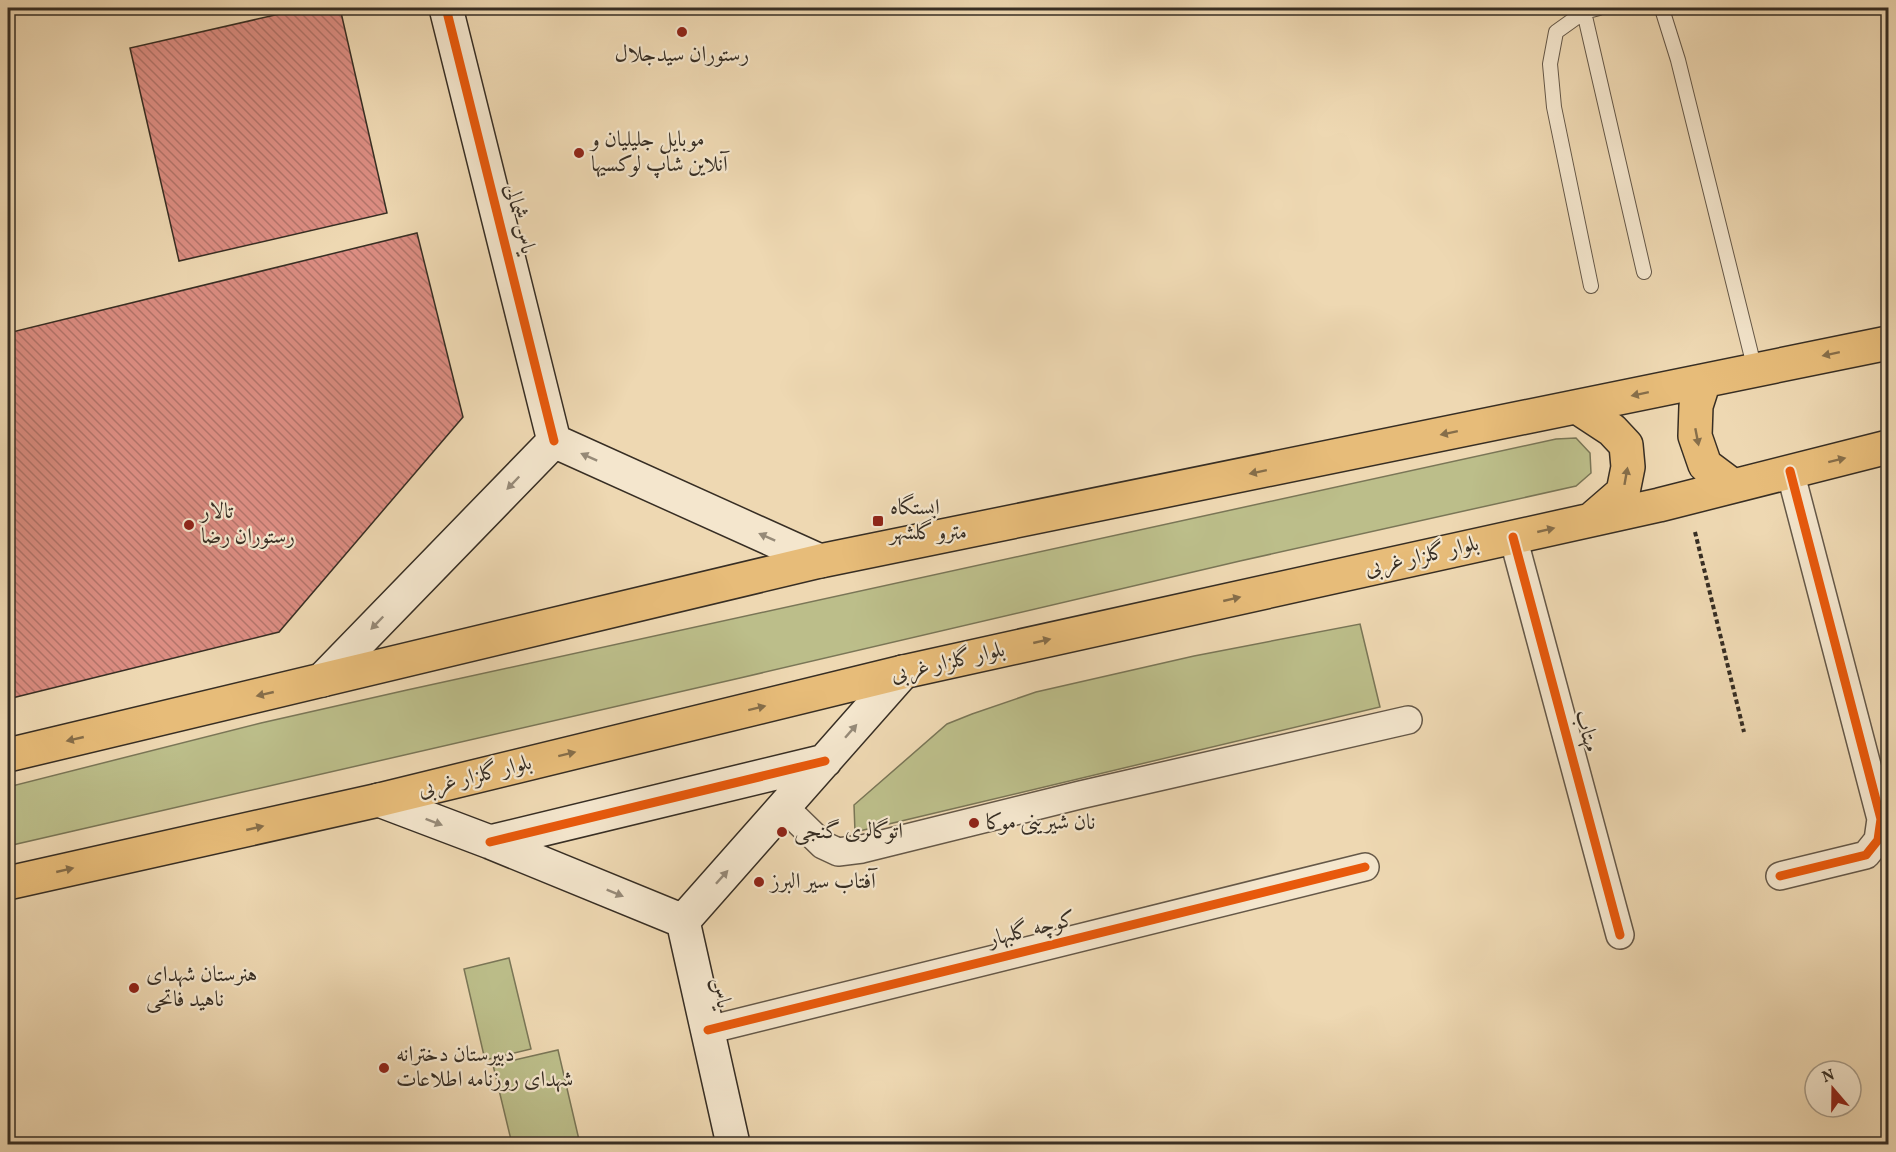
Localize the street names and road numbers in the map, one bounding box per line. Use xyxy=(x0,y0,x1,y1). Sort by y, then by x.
street label: یاس شمالی xyxy=(495,180,543,259)
street label: بلوار گلزار غربی xyxy=(1362,529,1482,585)
street label: بلوار گلزار غربی xyxy=(888,635,1008,691)
street label: مهتاب xyxy=(1566,707,1606,755)
street label: بلوار گلزار غربی xyxy=(415,748,535,806)
street label: کوچه گلبهار xyxy=(983,904,1079,956)
street label: یاس xyxy=(701,974,739,1013)

